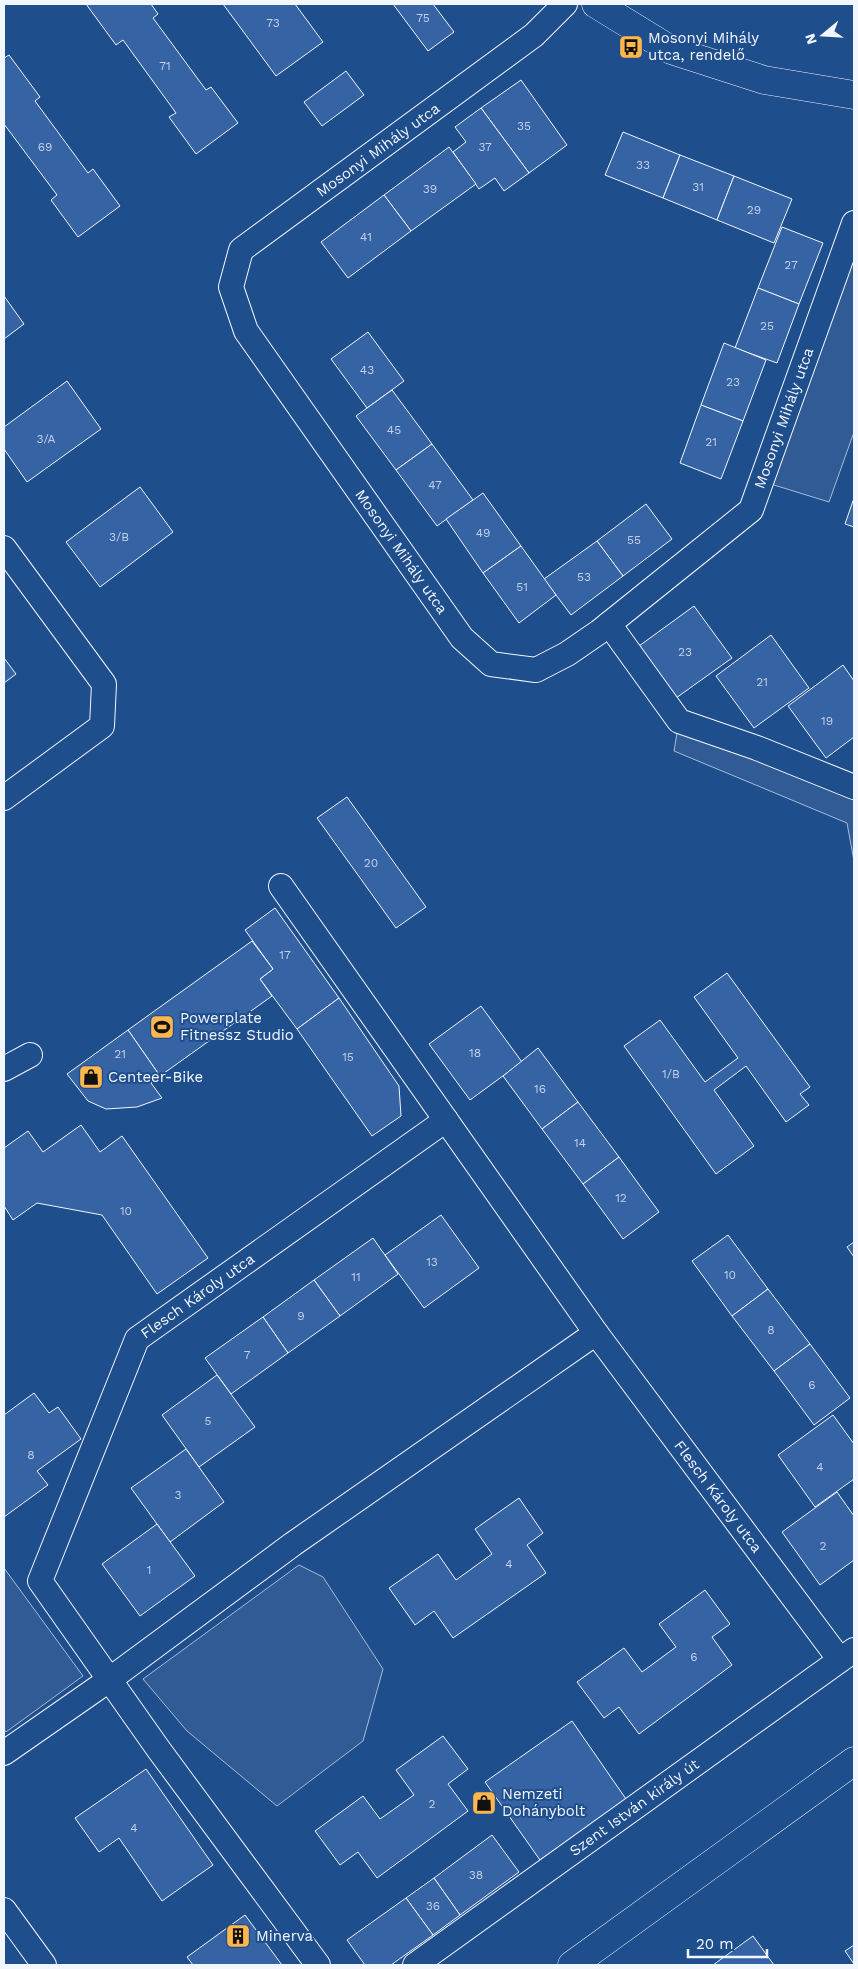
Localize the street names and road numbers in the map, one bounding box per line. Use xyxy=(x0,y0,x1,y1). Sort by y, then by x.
street label: Mosonyi Mihály utca xyxy=(313,99,444,201)
street label: Mosonyi Mihály utca xyxy=(750,345,818,491)
street label: Mosonyi Mihály utca xyxy=(351,486,452,618)
street label: Flesch Károly utca xyxy=(137,1249,258,1343)
street label: Flesch Károly utca xyxy=(670,1437,766,1557)
street label: Szent István király út xyxy=(566,1755,703,1860)

